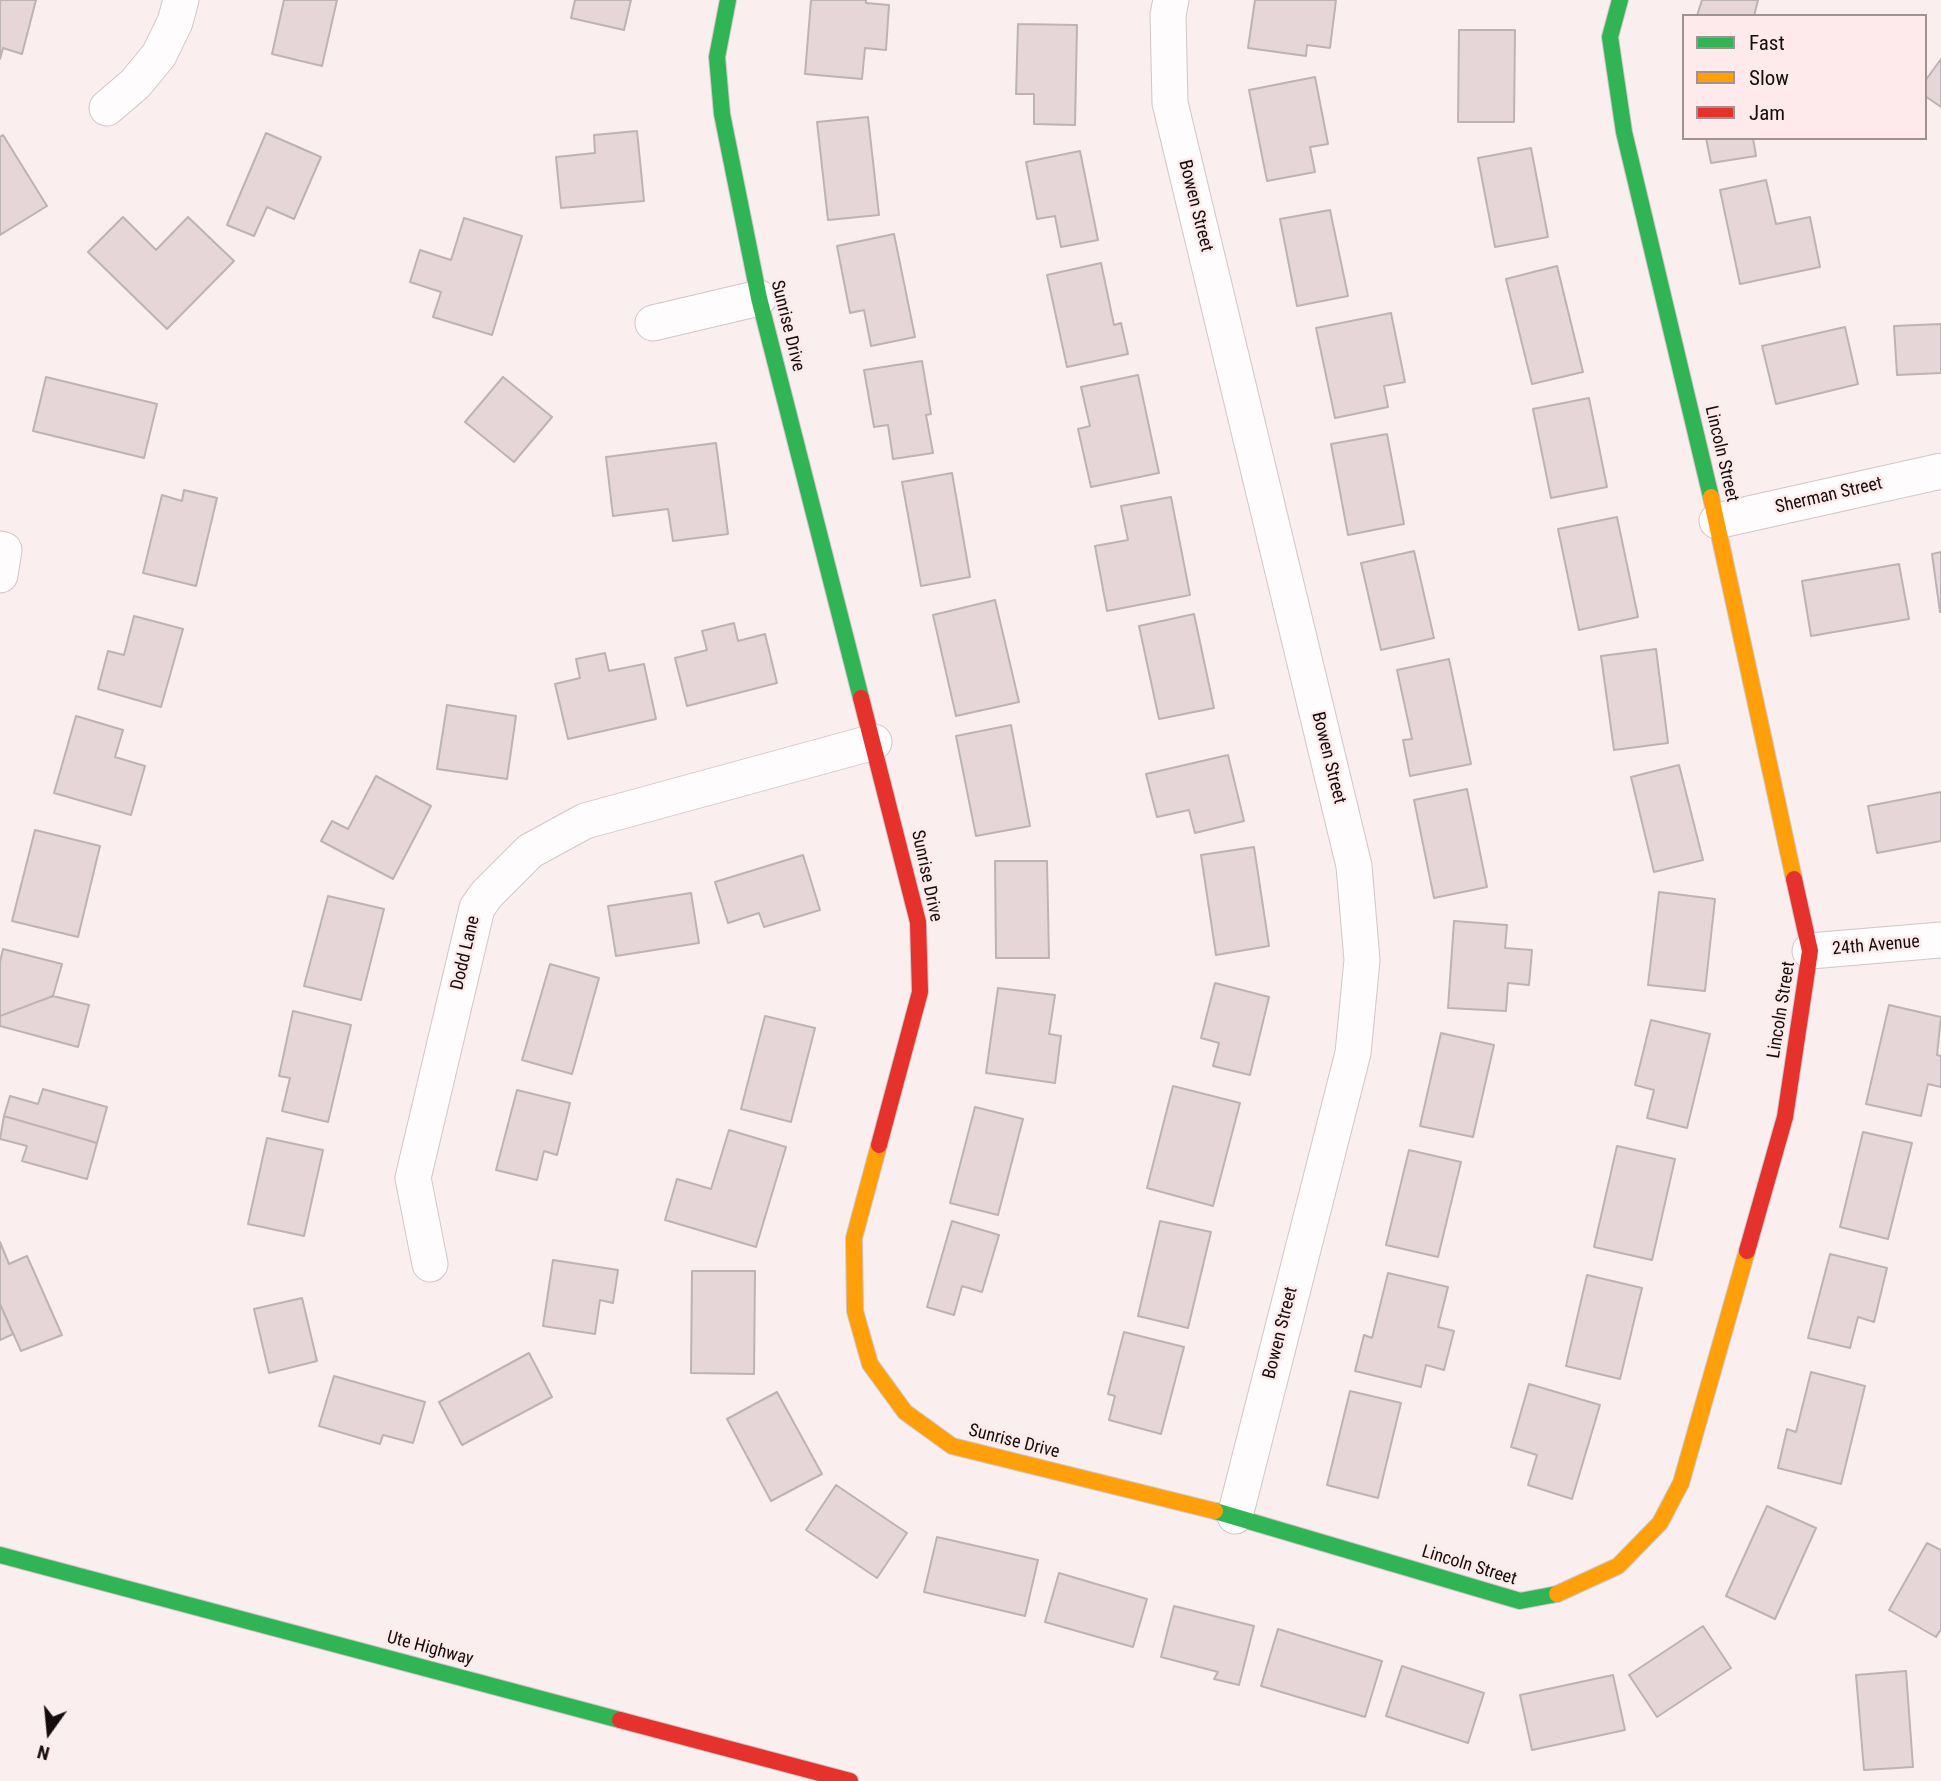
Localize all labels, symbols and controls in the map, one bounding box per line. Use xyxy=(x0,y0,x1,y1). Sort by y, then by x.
legend xyxy=(1682,14,1927,140)
text: Fast xyxy=(1749,31,1785,55)
text: Slow xyxy=(1749,66,1789,90)
text: Jam xyxy=(1749,101,1785,125)
street label: Bowen Street xyxy=(1173,158,1217,254)
street label: Sunrise Drive xyxy=(765,278,809,374)
street label: Lincoln Street xyxy=(1699,404,1743,504)
street label: Sherman Street xyxy=(1773,473,1885,519)
street label: Bowen Street xyxy=(1306,710,1350,806)
street label: Sunrise Drive xyxy=(906,828,946,924)
street label: Dodd Lane xyxy=(447,914,485,992)
street label: 24th Avenue xyxy=(1831,931,1921,961)
street label: Lincoln Street xyxy=(1764,960,1800,1060)
street label: Bowen Street xyxy=(1259,1285,1303,1381)
street label: Sunrise Drive xyxy=(966,1420,1062,1464)
street label: Lincoln Street xyxy=(1419,1541,1519,1591)
street label: Ute Highway xyxy=(384,1627,476,1671)
north arrow xyxy=(14,1697,84,1767)
text: N xyxy=(35,1740,52,1765)

